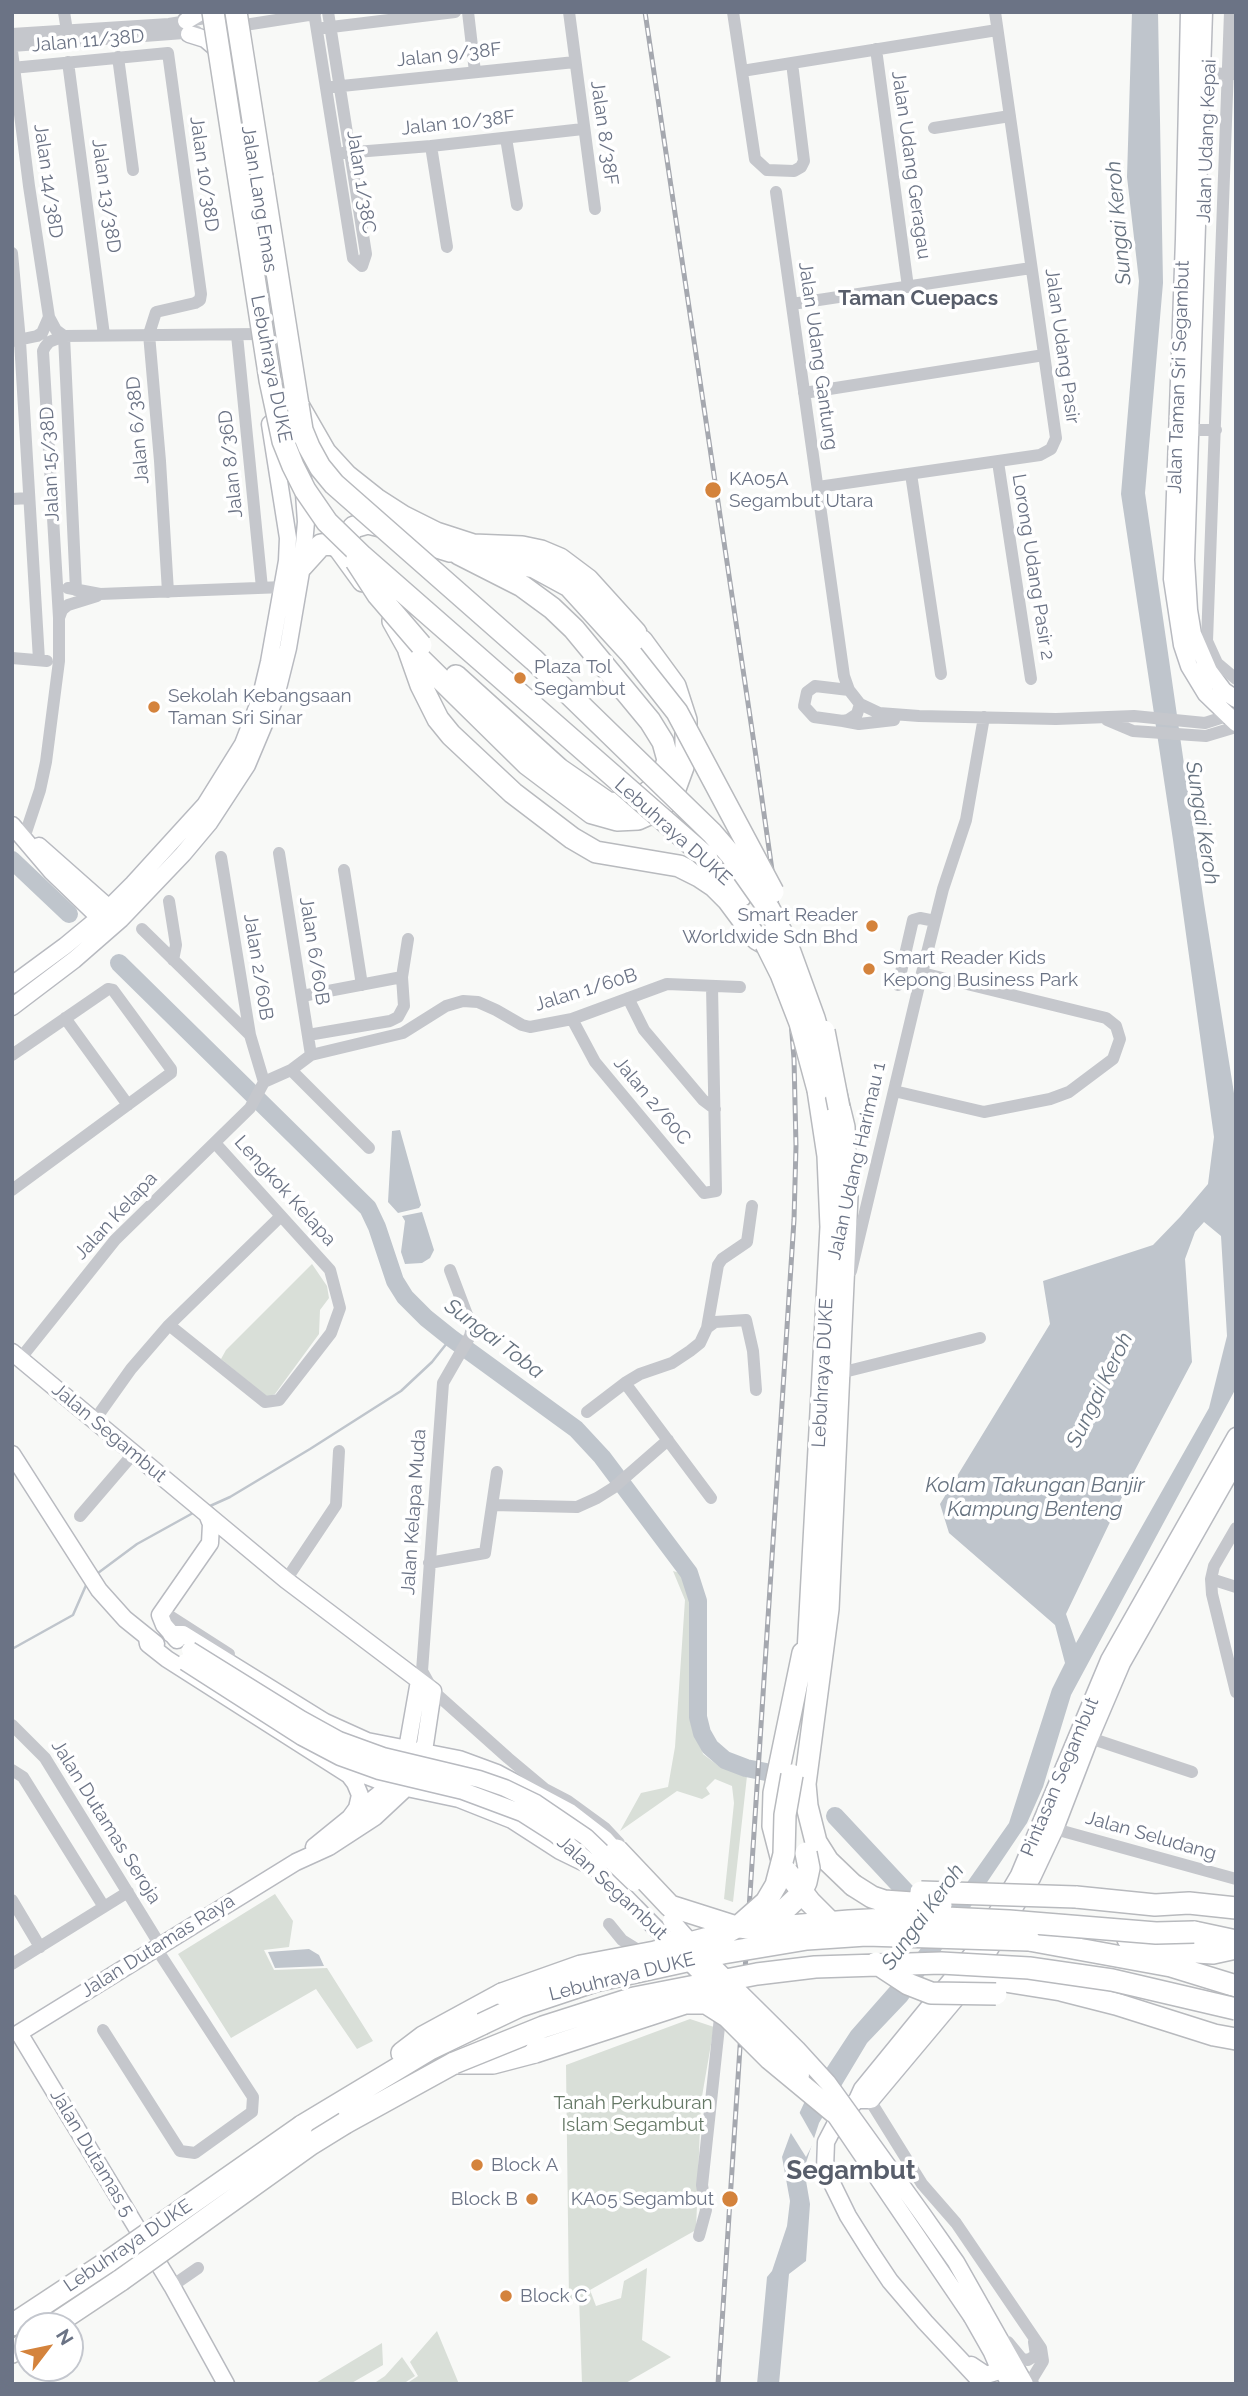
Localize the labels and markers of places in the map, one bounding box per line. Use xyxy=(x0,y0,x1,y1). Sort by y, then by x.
place label: KA05A Segambut Utara xyxy=(729,468,873,512)
marker: KA05A Segambut Utara xyxy=(703,480,723,500)
place label: Plaza Tol Segambut xyxy=(534,656,626,700)
marker: Plaza Tol Segambut xyxy=(512,670,528,686)
place label: Sekolah Kebangsaan Taman Sri Sinar xyxy=(168,685,352,729)
marker: Sekolah Kebangsaan Taman Sri Sinar xyxy=(146,699,162,715)
place label: Smart Reader Worldwide Sdn Bhd xyxy=(682,904,858,948)
marker: Smart Reader Worldwide Sdn Bhd xyxy=(864,918,880,934)
place label: Smart Reader Kids Kepong Business Park xyxy=(883,947,1078,991)
marker: Smart Reader Kids Kepong Business Park xyxy=(861,961,877,977)
place label: Block A xyxy=(491,2154,558,2176)
marker: Block A xyxy=(469,2157,485,2173)
place label: Block B xyxy=(451,2188,518,2210)
place label: KA05 Segambut xyxy=(571,2188,714,2210)
marker: KA05 Segambut xyxy=(720,2189,740,2209)
marker: Block B xyxy=(524,2191,540,2207)
place label: Block C xyxy=(520,2285,588,2307)
marker: Block C xyxy=(498,2288,514,2304)

